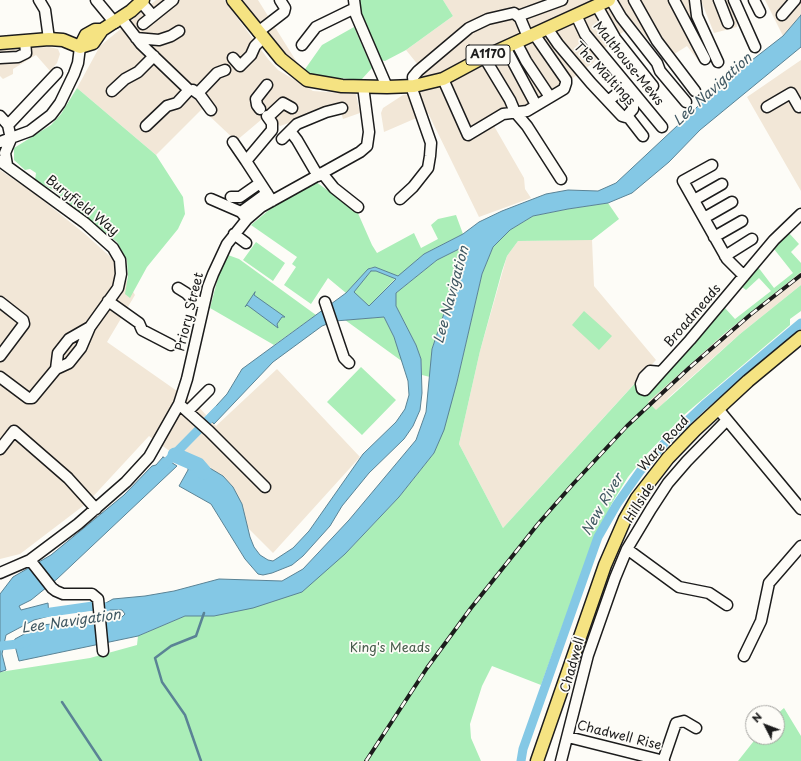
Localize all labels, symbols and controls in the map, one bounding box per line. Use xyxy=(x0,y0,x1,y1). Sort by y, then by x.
street label: Malthouse Mews xyxy=(589,19,667,109)
street label: The Maltings xyxy=(570,39,638,109)
road number: A1170 xyxy=(466,45,510,65)
water label: Lee Navigation xyxy=(670,50,756,130)
street label: Buryfield Way xyxy=(42,173,122,239)
water label: Lee Navigation xyxy=(431,245,473,345)
street label: Priory Street xyxy=(173,271,207,353)
street label: Broadmeads xyxy=(661,281,725,351)
street label: Ware Road xyxy=(635,413,693,475)
water label: New River xyxy=(579,471,627,539)
street label: Hillside xyxy=(622,480,658,526)
water label: Lee Navigation xyxy=(20,607,122,637)
street label: Chadwell xyxy=(558,635,588,695)
park label: King's Meads xyxy=(350,640,430,656)
north arrow xyxy=(745,705,785,745)
text: N xyxy=(747,708,766,726)
street label: Chadwell Rise xyxy=(575,718,663,754)

